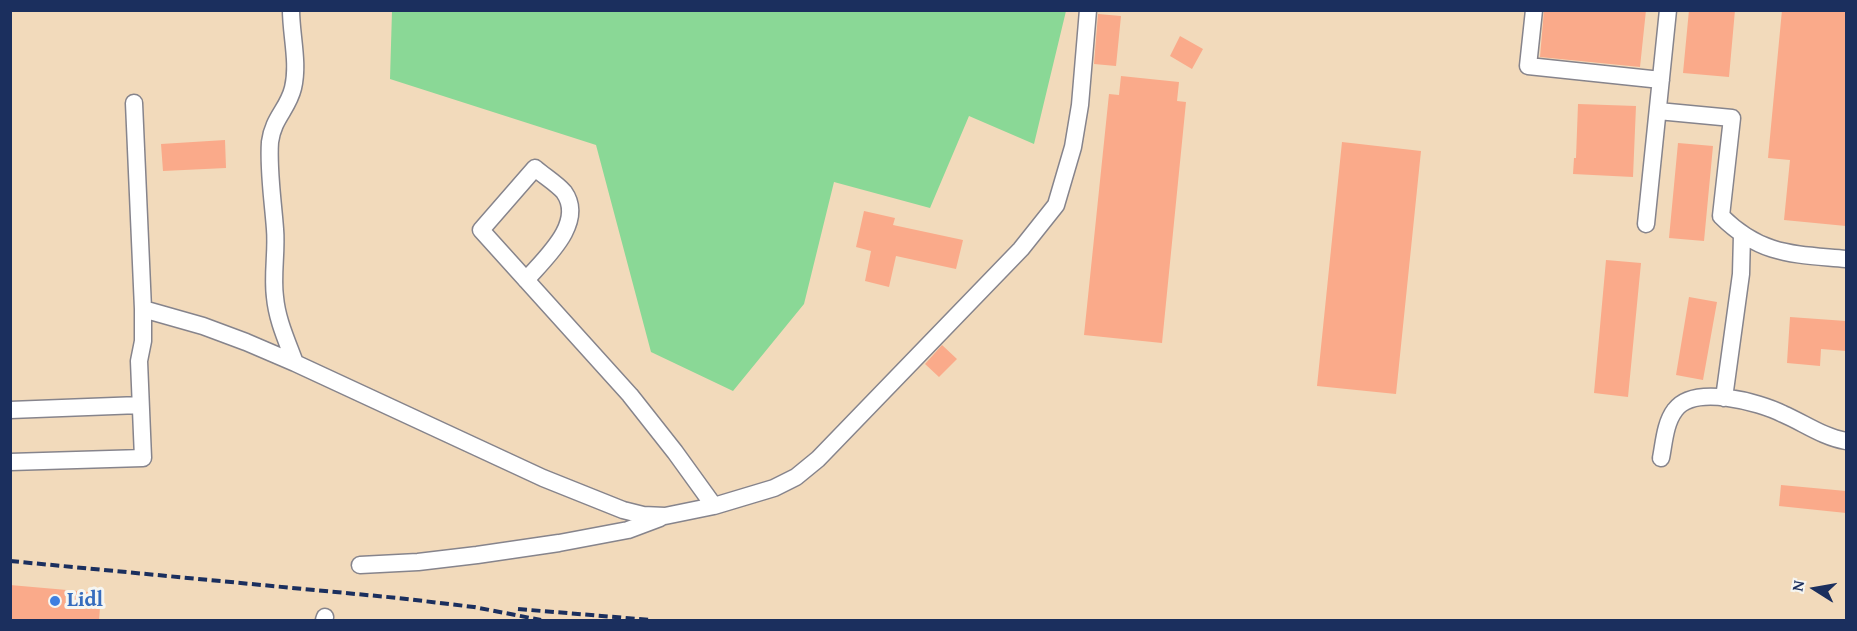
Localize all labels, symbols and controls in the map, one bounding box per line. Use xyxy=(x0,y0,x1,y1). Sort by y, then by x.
north arrow xyxy=(1785,559,1845,619)
text: N xyxy=(1785,578,1810,593)
place label: Lidl xyxy=(67,588,103,614)
marker: Lidl xyxy=(48,594,62,608)

